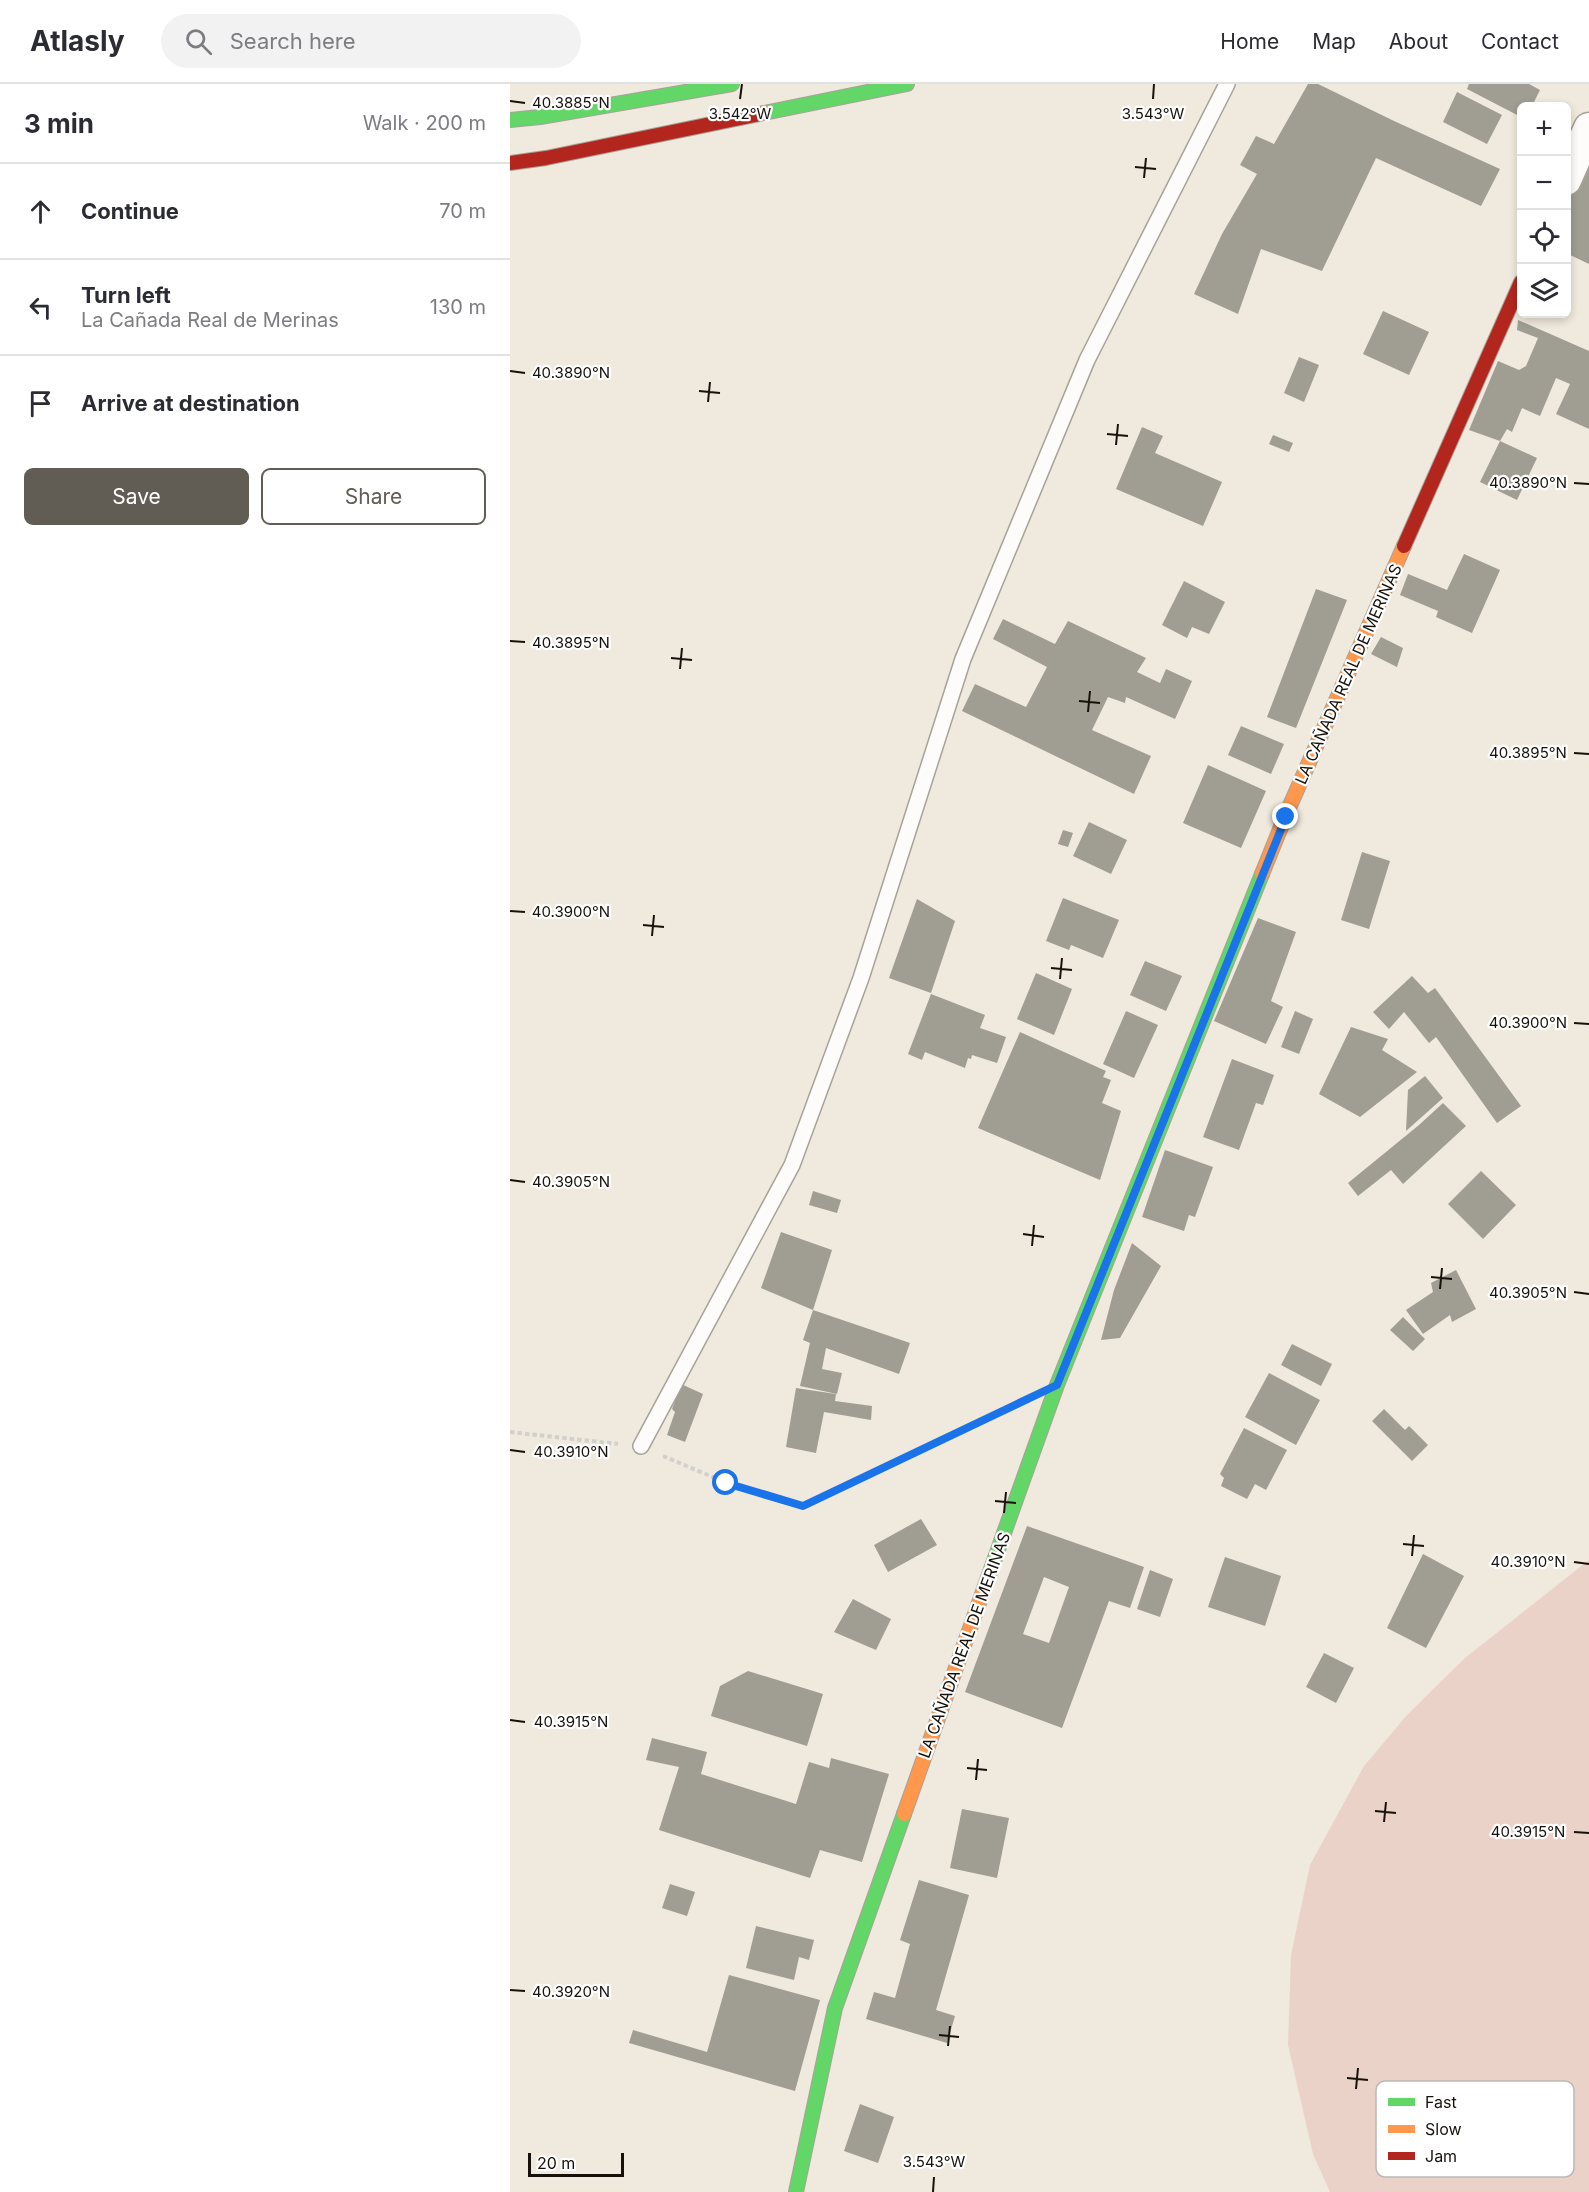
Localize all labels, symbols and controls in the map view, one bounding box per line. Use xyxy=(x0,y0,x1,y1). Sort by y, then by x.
search box xyxy=(161,14,581,68)
text: Atlasly xyxy=(30,24,125,58)
icon: search xyxy=(182,25,215,58)
text: Search here xyxy=(230,28,356,54)
text: Home xyxy=(1220,29,1279,54)
text: Map xyxy=(1312,29,1356,54)
text: About xyxy=(1389,29,1448,54)
text: Contact xyxy=(1481,29,1559,54)
text: 40.3885°N xyxy=(532,93,610,112)
map controls xyxy=(1517,102,1571,318)
button: + xyxy=(1517,102,1571,156)
text: 3.542°W xyxy=(709,104,772,123)
text: 3.543°W xyxy=(1122,104,1184,123)
text: 3 min xyxy=(24,108,94,139)
text: Walk · 200 m xyxy=(363,111,486,135)
button: − xyxy=(1517,156,1571,210)
icon: ahead xyxy=(24,195,57,228)
text: Continue xyxy=(81,198,179,224)
text: 70 m xyxy=(439,199,486,223)
button: locate xyxy=(1517,210,1571,264)
button: layers xyxy=(1517,264,1571,318)
text: Turn left xyxy=(81,282,171,308)
icon: left xyxy=(24,291,57,324)
text: 130 m xyxy=(430,295,486,319)
text: La Cañada Real de Merinas xyxy=(81,308,339,332)
text: 40.3890°N xyxy=(532,363,610,382)
icon: arrive xyxy=(24,387,57,420)
text: Arrive at destination xyxy=(81,390,300,416)
button: Save xyxy=(24,468,249,525)
button: Share xyxy=(261,468,486,525)
text: 40.3890°N xyxy=(1489,473,1567,492)
street label: LA CAÑADA REAL DE MERINAS xyxy=(1290,561,1406,787)
text: 40.3895°N xyxy=(532,633,610,652)
text: 40.3895°N xyxy=(1489,743,1567,762)
route end xyxy=(1272,803,1298,829)
text: 40.3900°N xyxy=(532,902,610,921)
text: 40.3900°N xyxy=(1489,1013,1567,1032)
text: 40.3905°N xyxy=(532,1172,610,1191)
text: 40.3905°N xyxy=(1489,1283,1567,1302)
text: 40.3910°N xyxy=(534,1442,608,1461)
route start xyxy=(712,1469,738,1495)
street label: LA CAÑADA REAL DE MERINAS xyxy=(914,1529,1014,1761)
text: 40.3910°N xyxy=(1491,1552,1565,1571)
text: 40.3915°N xyxy=(534,1712,608,1731)
text: 40.3915°N xyxy=(1491,1822,1565,1841)
text: 40.3920°N xyxy=(532,1982,610,2001)
legend xyxy=(1376,2081,1574,2177)
text: Fast xyxy=(1425,2092,1457,2112)
text: Slow xyxy=(1425,2119,1462,2139)
text: Jam xyxy=(1425,2146,1457,2166)
scale bar xyxy=(528,2150,624,2178)
text: 3.543°W xyxy=(903,2152,965,2171)
text: 20 m xyxy=(537,2153,575,2173)

